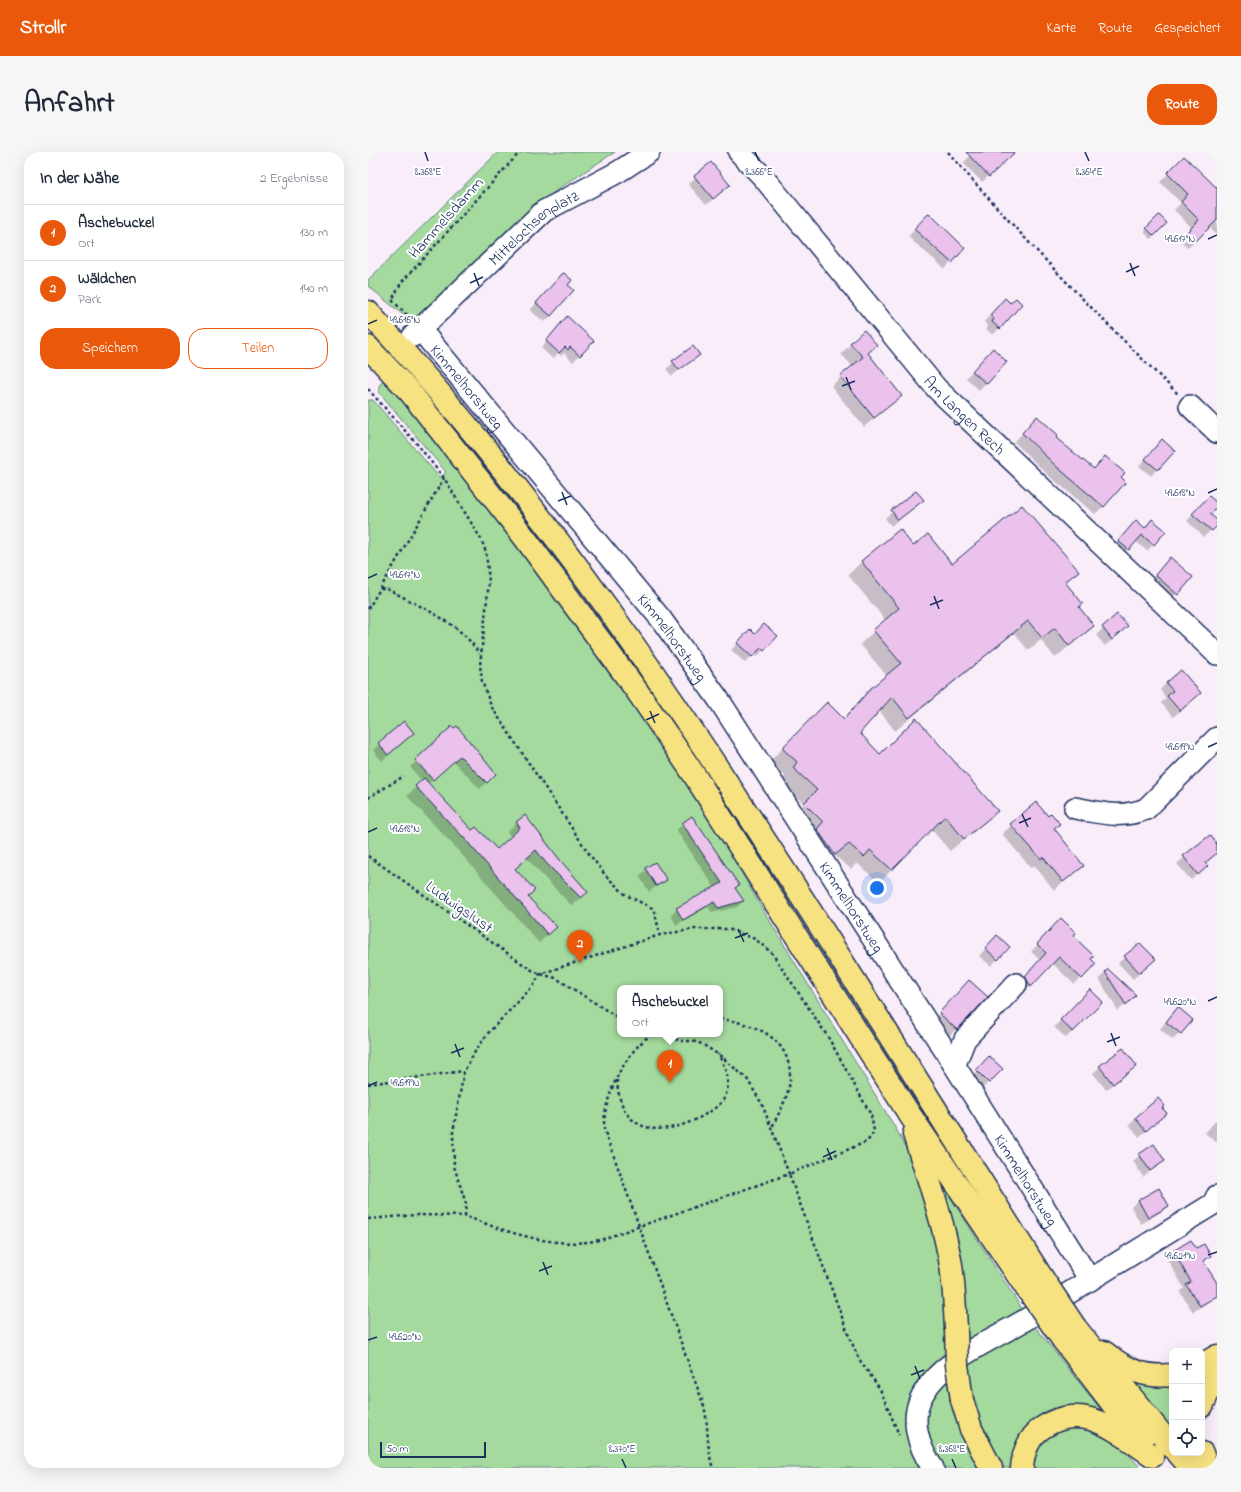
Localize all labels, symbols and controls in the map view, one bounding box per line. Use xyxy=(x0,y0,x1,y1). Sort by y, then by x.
text: Strollr xyxy=(20,15,66,42)
text: Karte xyxy=(1047,18,1076,39)
text: Route xyxy=(1098,18,1132,39)
text: Gespeichert xyxy=(1154,18,1221,39)
text: Anfahrt xyxy=(24,84,115,125)
button: Route xyxy=(1147,84,1217,125)
text: 8.368°E xyxy=(415,165,441,180)
text: 8.366°E xyxy=(745,165,773,180)
text: 8.364°E xyxy=(1075,165,1103,180)
text: In der Nähe xyxy=(40,166,119,191)
text: 2 Ergebnisse xyxy=(260,169,328,188)
street label: Hammelsdamm xyxy=(403,172,490,265)
street label: Mittelochsenplatz xyxy=(484,185,584,272)
text: Äschebuckel xyxy=(78,212,154,234)
text: 1 xyxy=(51,223,55,242)
text: 130 m xyxy=(300,223,328,242)
text: 49.617°N xyxy=(1165,232,1195,247)
text: Ort xyxy=(78,234,95,253)
text: Wäldchen xyxy=(78,268,136,290)
text: 2 xyxy=(50,279,56,298)
text: 140 m xyxy=(300,279,328,298)
text: Park xyxy=(78,290,102,309)
text: 49.616°N xyxy=(390,313,421,328)
button: Speichern xyxy=(40,328,180,369)
button: Teilen xyxy=(188,328,328,369)
street label: Kimmelhorstweg xyxy=(423,340,509,436)
street label: Am Langen Rech xyxy=(917,371,1010,462)
text: 49.618°N xyxy=(1165,486,1195,501)
text: 49.617°N xyxy=(390,568,420,583)
street label: Kimmelhorstweg xyxy=(631,589,712,687)
text: 49.619°N xyxy=(1165,740,1195,755)
text: 49.618°N xyxy=(390,822,420,837)
street label: Kimmelhorstweg xyxy=(812,857,889,958)
street label: Ludwigslust xyxy=(420,875,498,940)
your location xyxy=(867,878,887,898)
pin: 2 xyxy=(567,930,593,963)
popup xyxy=(617,985,723,1037)
text: Äschebuckel xyxy=(632,991,708,1013)
text: 49.620°N xyxy=(1164,995,1196,1010)
text: Ort xyxy=(632,1013,649,1032)
pin: 1 xyxy=(657,1050,683,1083)
text: 49.619°N xyxy=(390,1076,420,1091)
street label: Kimmelhorstweg xyxy=(987,1130,1063,1231)
text: 49.621°N xyxy=(1164,1249,1196,1264)
text: 49.620°N xyxy=(389,1330,421,1345)
map controls xyxy=(1169,1348,1205,1456)
button: + xyxy=(1169,1348,1205,1384)
button: − xyxy=(1169,1384,1205,1420)
button: locate xyxy=(1169,1420,1205,1456)
scale bar xyxy=(380,1440,486,1459)
text: 50 m xyxy=(386,1441,408,1457)
text: 8.370°E xyxy=(608,1442,636,1457)
text: 8.368°E xyxy=(939,1442,965,1457)

